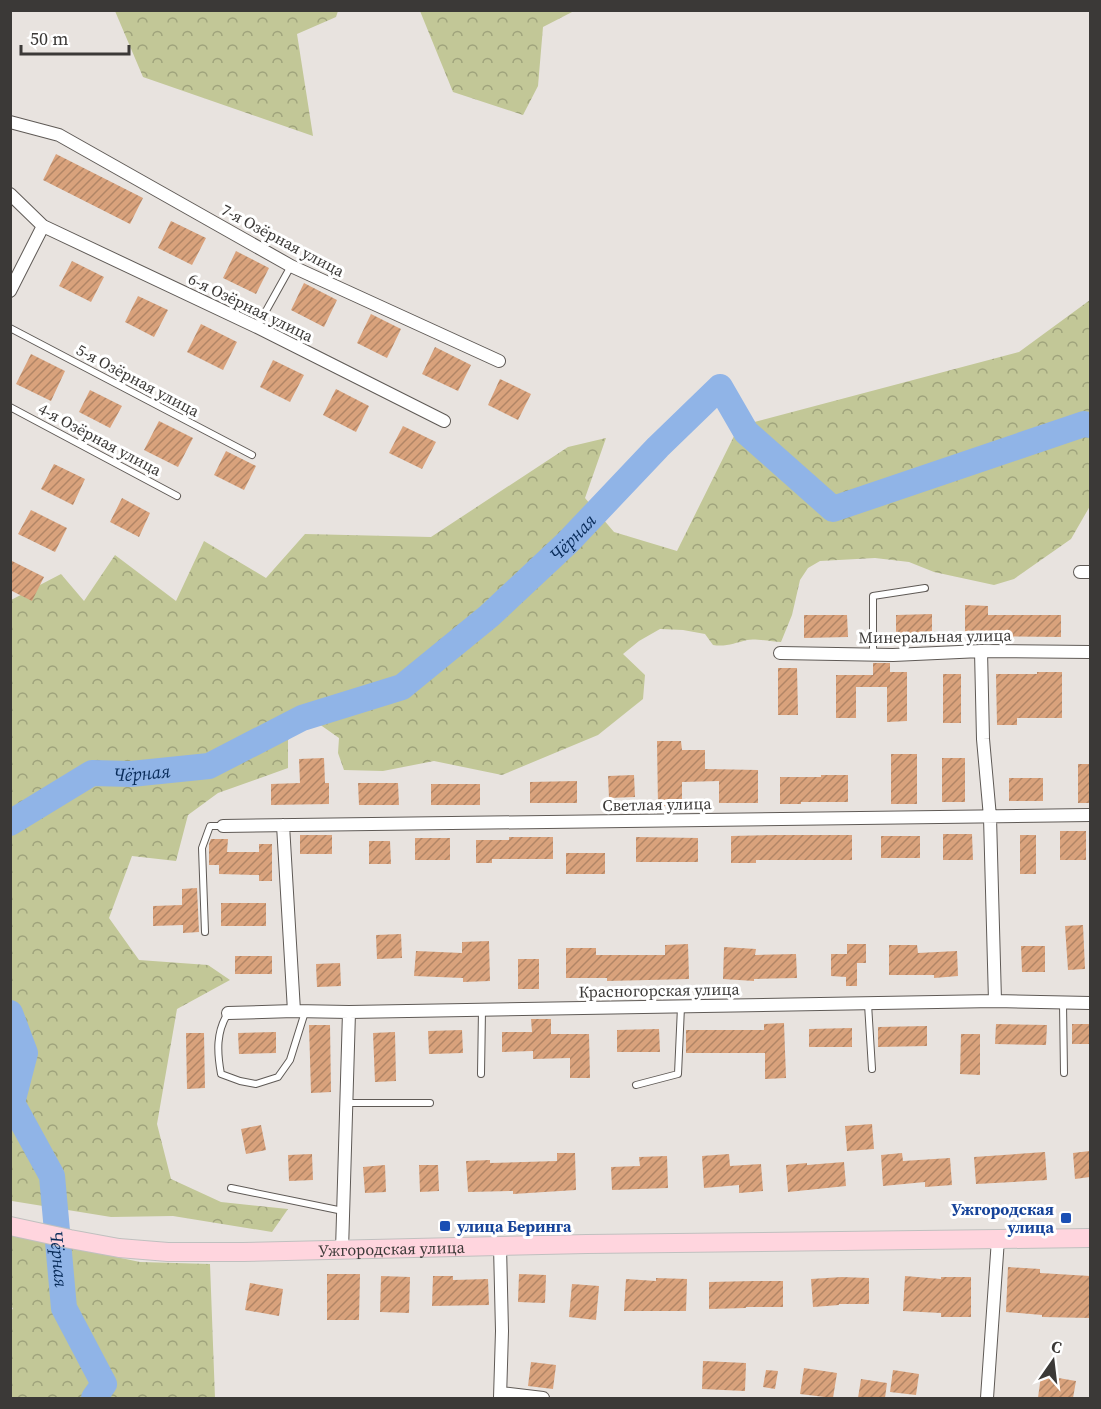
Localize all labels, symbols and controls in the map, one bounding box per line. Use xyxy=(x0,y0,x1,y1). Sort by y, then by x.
scale bar xyxy=(21,18,129,56)
text: 50 m xyxy=(30,26,68,51)
street label: 7-я Озёрная улица xyxy=(218,198,349,282)
street label: 6-я Озёрная улица xyxy=(185,267,318,347)
street label: 5-я Озёрная улица xyxy=(73,338,204,422)
street label: 4-я Озёрная улица xyxy=(35,397,166,481)
water label: Чёрная xyxy=(544,508,601,566)
street label: Минеральная улица xyxy=(858,624,1013,648)
water label: Чёрная xyxy=(113,758,171,787)
street label: Светлая улица xyxy=(602,792,713,816)
street label: Красногорская улица xyxy=(578,978,741,1002)
place label: Ужгородская улица xyxy=(951,1198,1054,1238)
marker: Ужгородская улица xyxy=(1059,1211,1073,1225)
place label: улица Беринга xyxy=(456,1215,572,1237)
marker: улица Беринга xyxy=(438,1219,452,1233)
water label: Чёрная xyxy=(45,1230,75,1288)
street label: Ужгородская улица xyxy=(318,1236,466,1261)
north arrow xyxy=(1023,1331,1083,1391)
text: С xyxy=(1049,1335,1064,1358)

